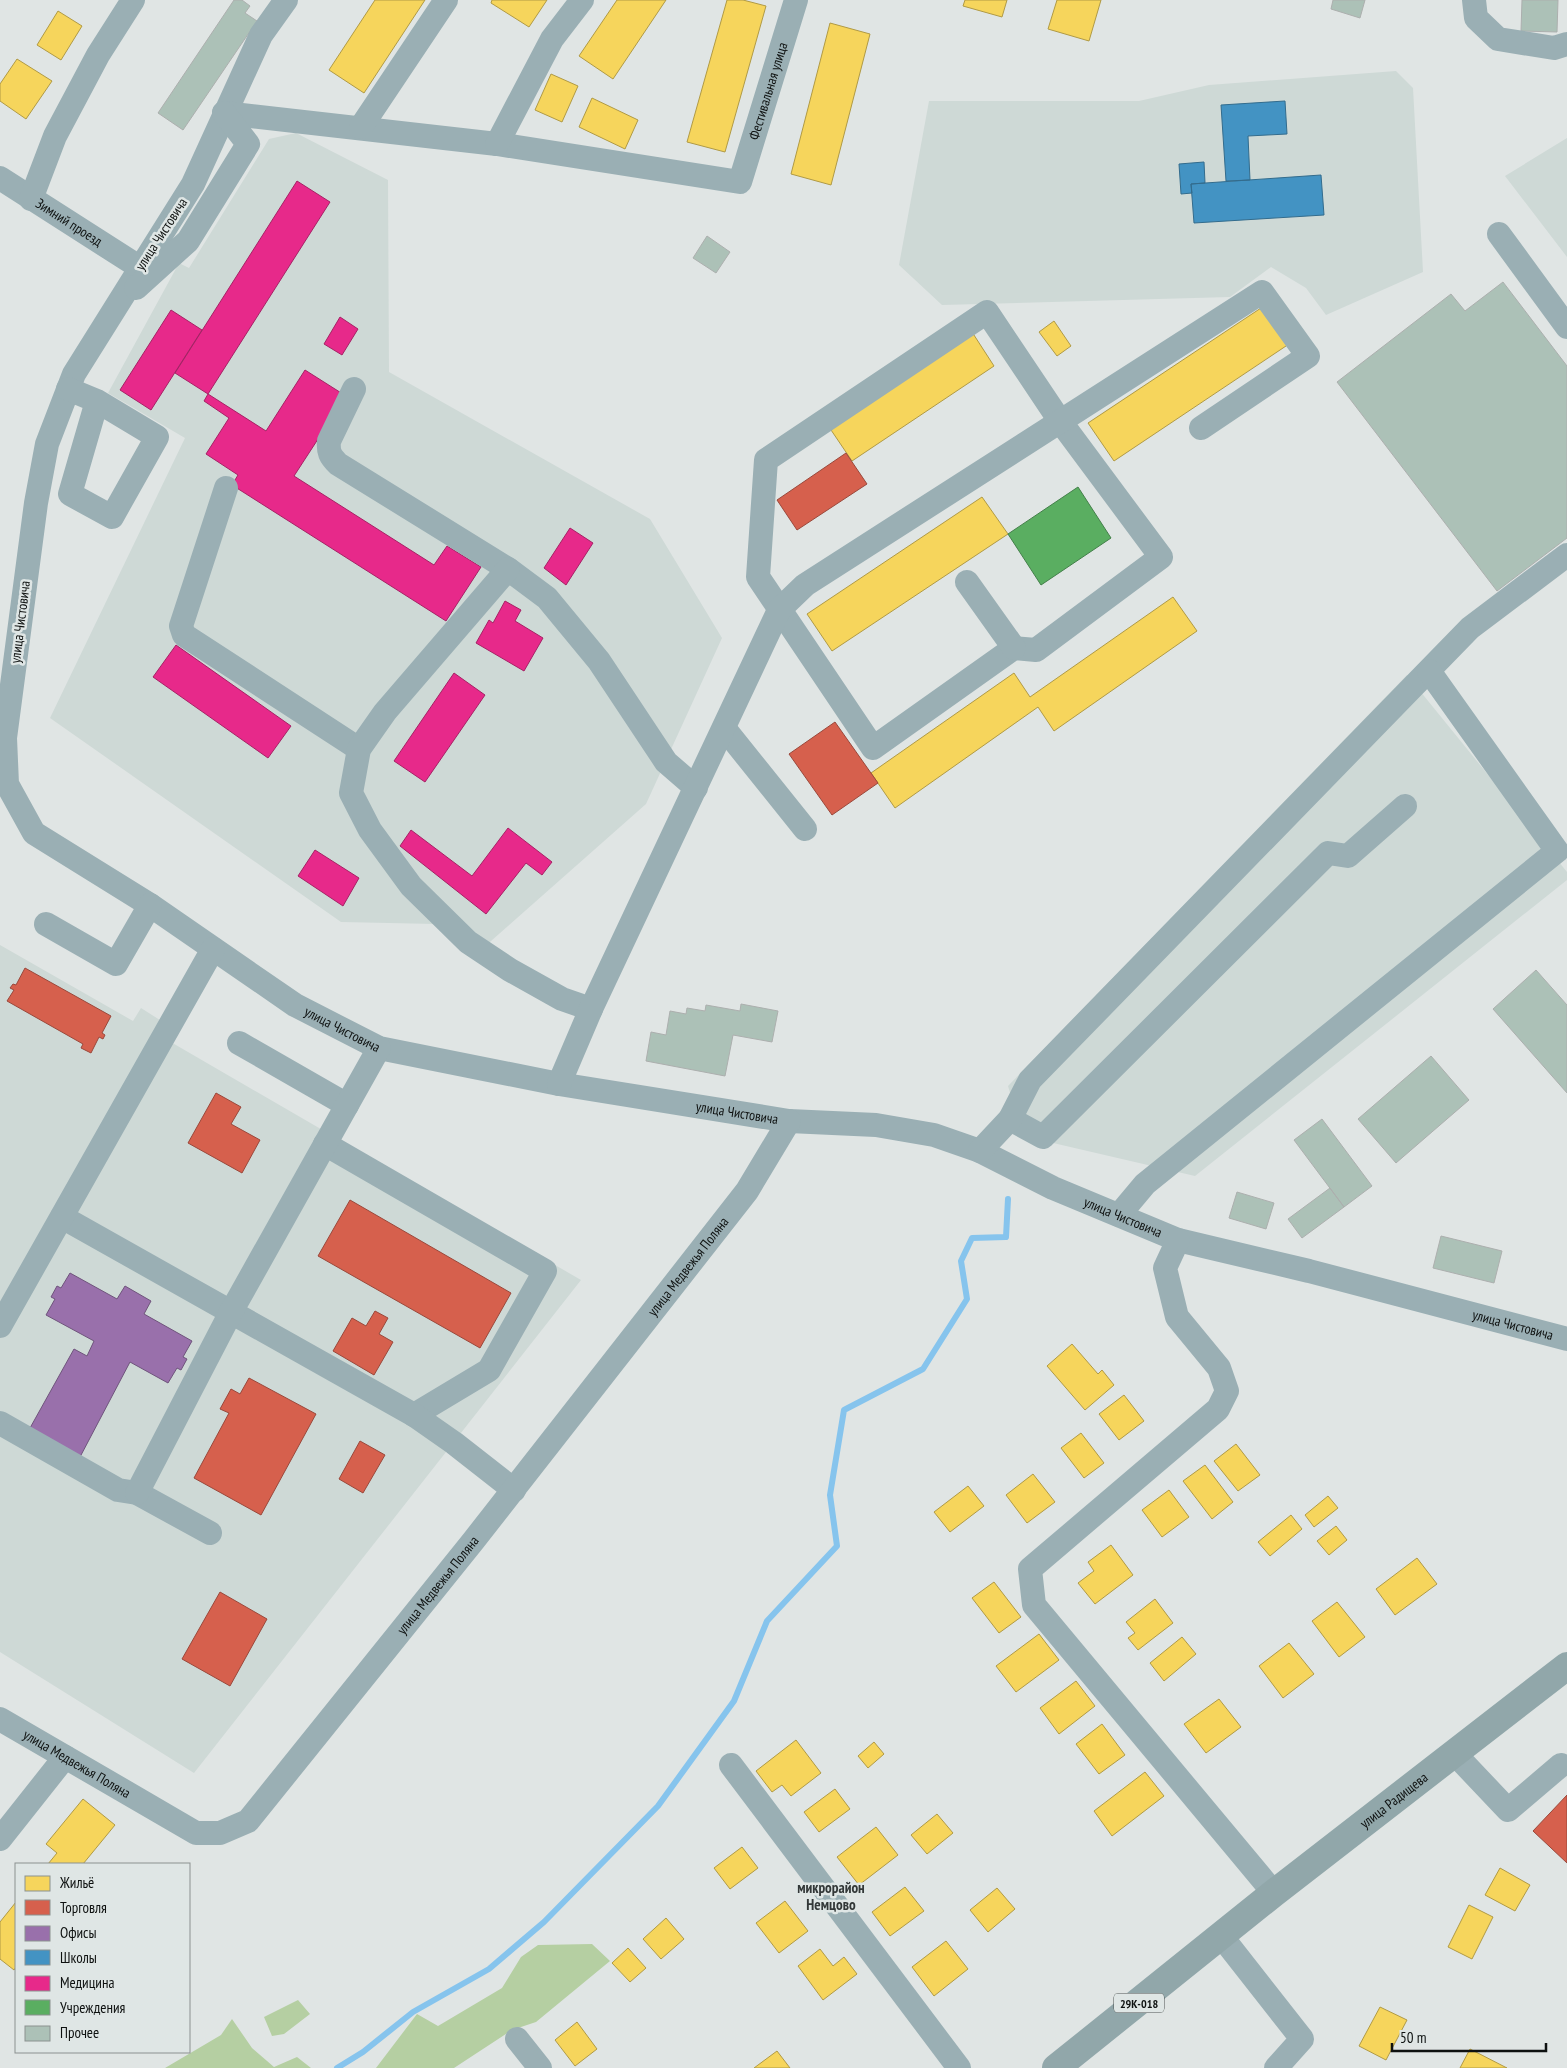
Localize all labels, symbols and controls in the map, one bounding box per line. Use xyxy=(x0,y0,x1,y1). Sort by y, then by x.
street label: Фестивальная улица xyxy=(745,40,791,142)
street label: Зимний проезд xyxy=(32,194,106,250)
street label: улица Чистовича xyxy=(131,194,191,274)
street label: улица Чистовича xyxy=(6,580,34,664)
street label: улица Чистовича xyxy=(301,1002,383,1056)
street label: улица Чистовича xyxy=(695,1097,779,1128)
street label: улица Чистовича xyxy=(1081,1193,1165,1241)
street label: улица Медвежья Поляна xyxy=(643,1213,732,1320)
street label: улица Чистовича xyxy=(1471,1305,1555,1344)
street label: улица Медвежья Поляна xyxy=(393,1532,483,1638)
street label: улица Медвежья Поляна xyxy=(20,1725,134,1802)
street label: улица Радищева xyxy=(1356,1768,1431,1832)
legend xyxy=(15,1863,190,2053)
text: Жильё xyxy=(59,1873,94,1892)
district label: микрорайон Немцово xyxy=(797,1878,865,1914)
text: Торговля xyxy=(60,1898,107,1917)
text: Офисы xyxy=(60,1923,96,1942)
text: Школы xyxy=(60,1948,97,1967)
text: Медицина xyxy=(60,1973,114,1992)
road number: 29К-018 xyxy=(1114,1994,1164,2012)
text: Учреждения xyxy=(60,1998,126,2017)
scale bar xyxy=(1392,2020,1546,2052)
text: Прочее xyxy=(60,2023,99,2042)
text: 50 m xyxy=(1400,2028,1426,2047)

